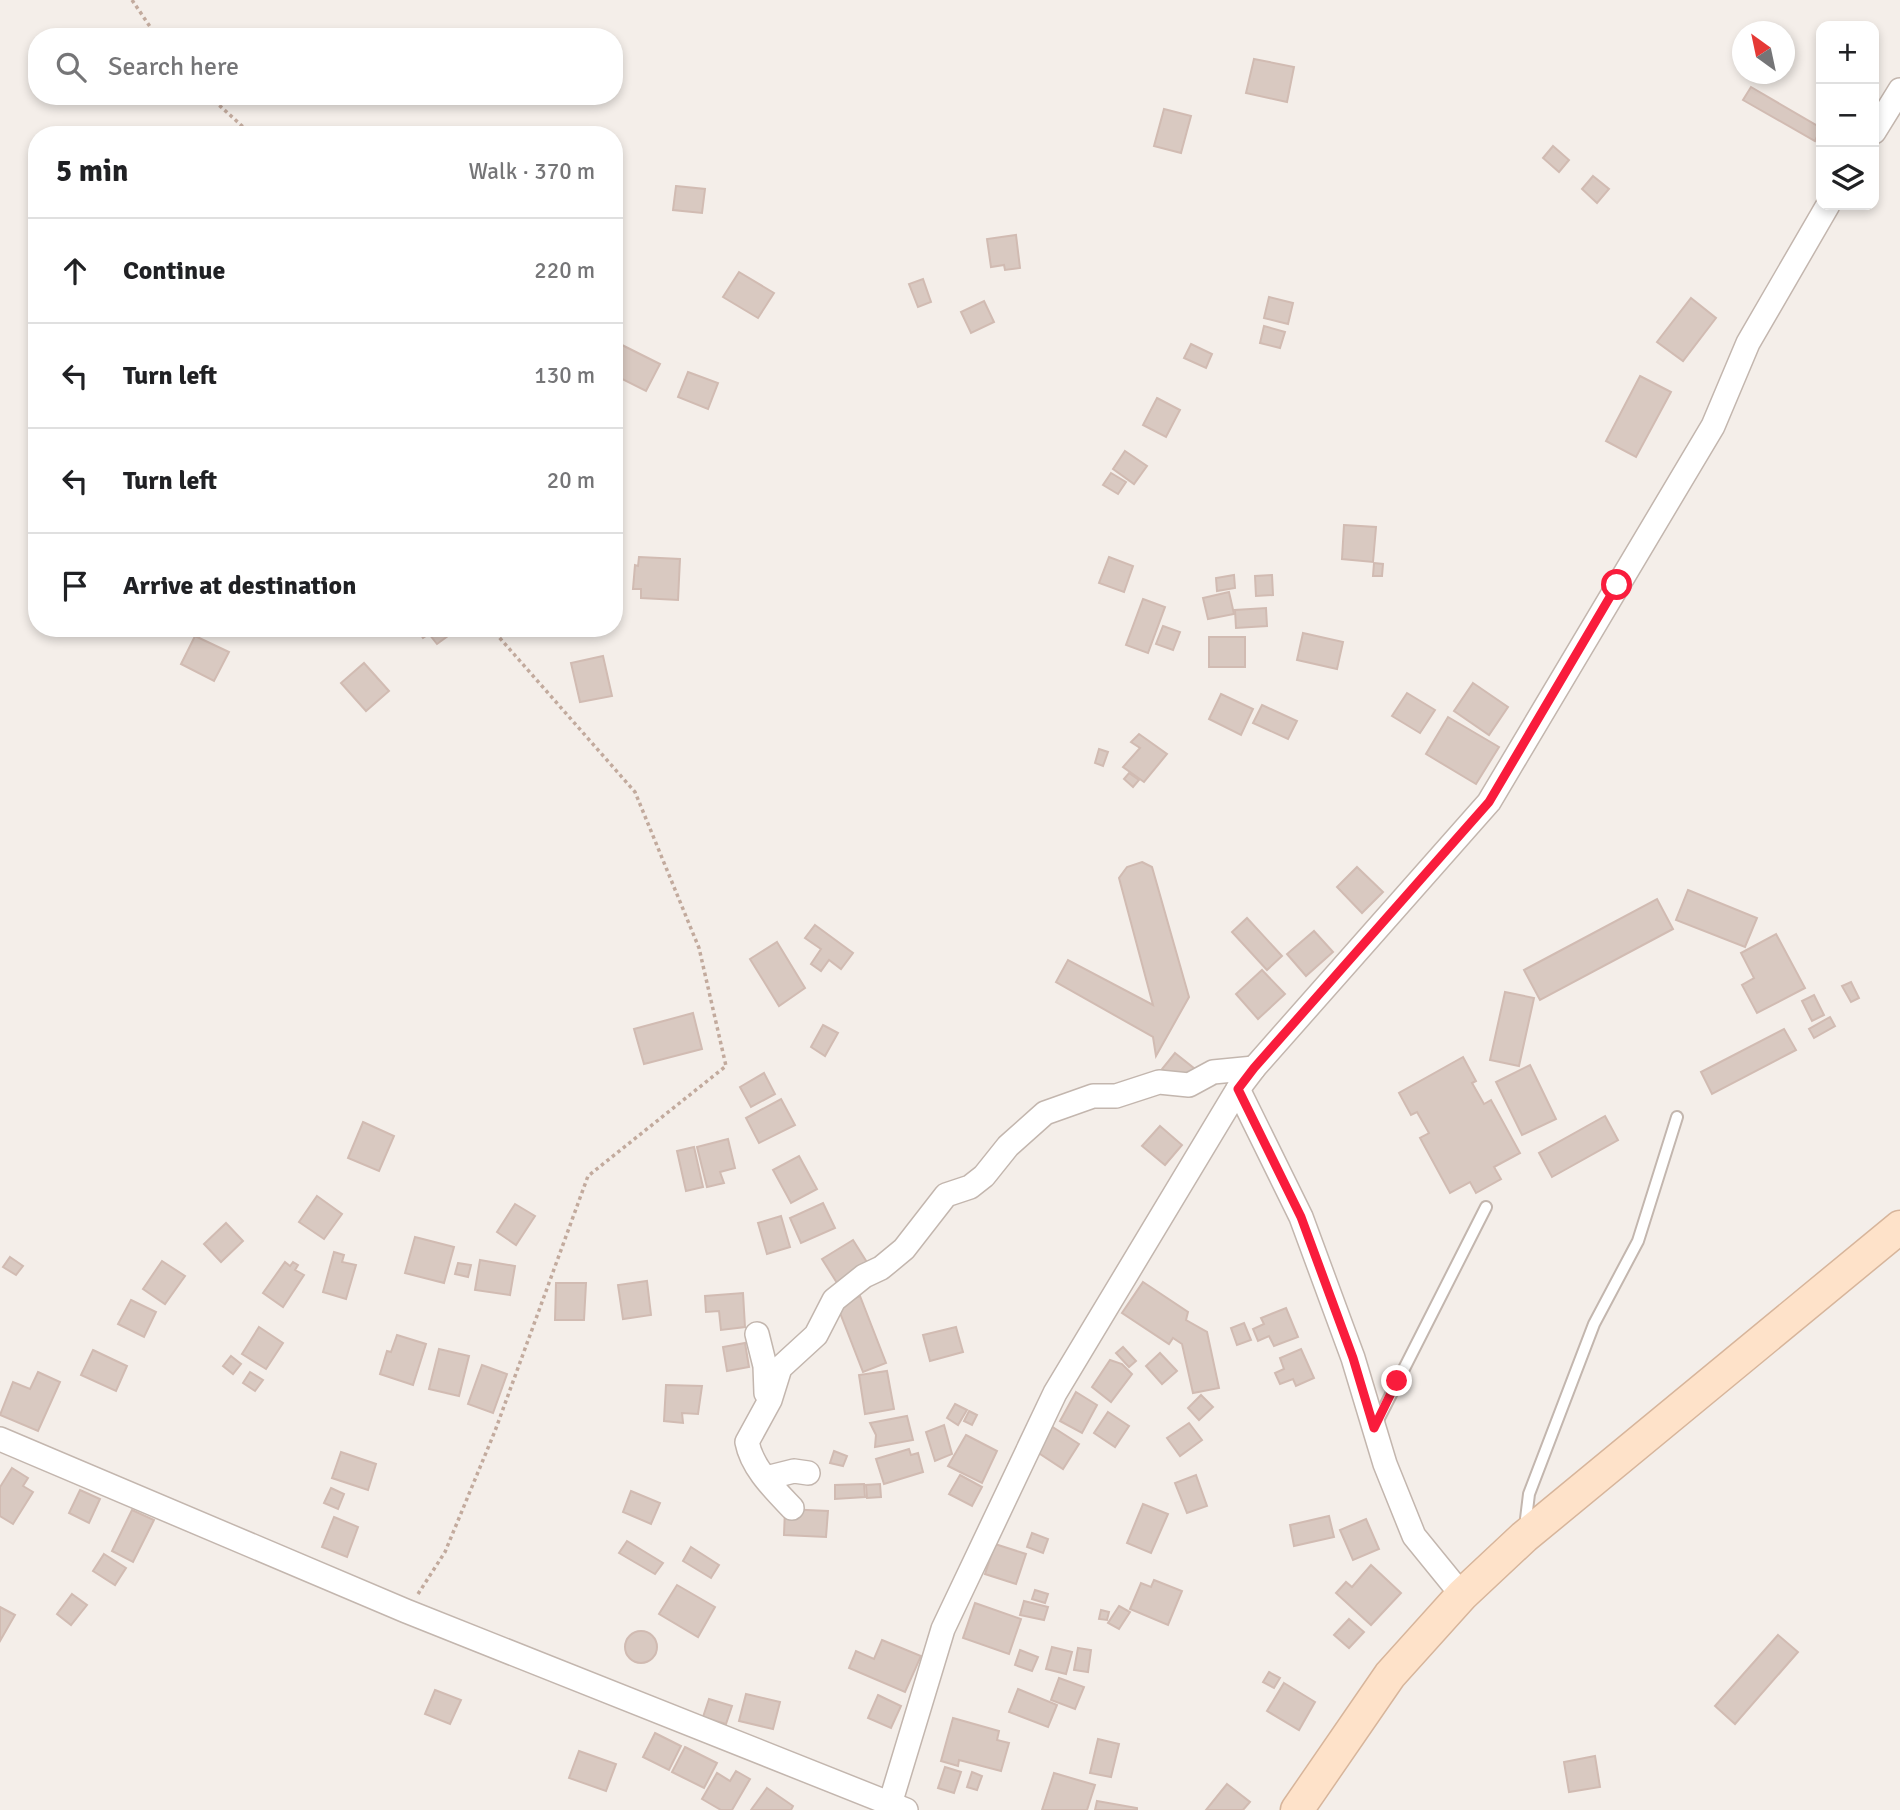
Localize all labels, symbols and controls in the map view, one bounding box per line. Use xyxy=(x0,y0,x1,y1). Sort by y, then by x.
north arrow xyxy=(1732,21,1795,84)
map controls xyxy=(1816,21,1879,210)
button: + xyxy=(1816,21,1879,84)
search box xyxy=(28,28,623,105)
icon: search xyxy=(52,48,90,86)
text: Search here xyxy=(108,51,239,83)
button: − xyxy=(1816,84,1879,147)
button: layers xyxy=(1816,147,1879,210)
text: 5 min xyxy=(56,153,128,190)
text: Walk · 370 m xyxy=(469,157,595,186)
icon: ahead xyxy=(56,252,94,290)
text: Continue xyxy=(123,255,225,287)
text: 220 m xyxy=(534,256,595,285)
icon: left xyxy=(56,357,94,395)
text: Turn left xyxy=(123,360,217,392)
text: 130 m xyxy=(534,361,595,390)
icon: left xyxy=(56,462,94,500)
text: Turn left xyxy=(123,465,217,497)
text: 20 m xyxy=(547,466,595,495)
icon: arrive xyxy=(56,567,94,605)
route start xyxy=(1601,569,1632,600)
text: Arrive at destination xyxy=(123,570,356,602)
route end xyxy=(1381,1365,1412,1396)

